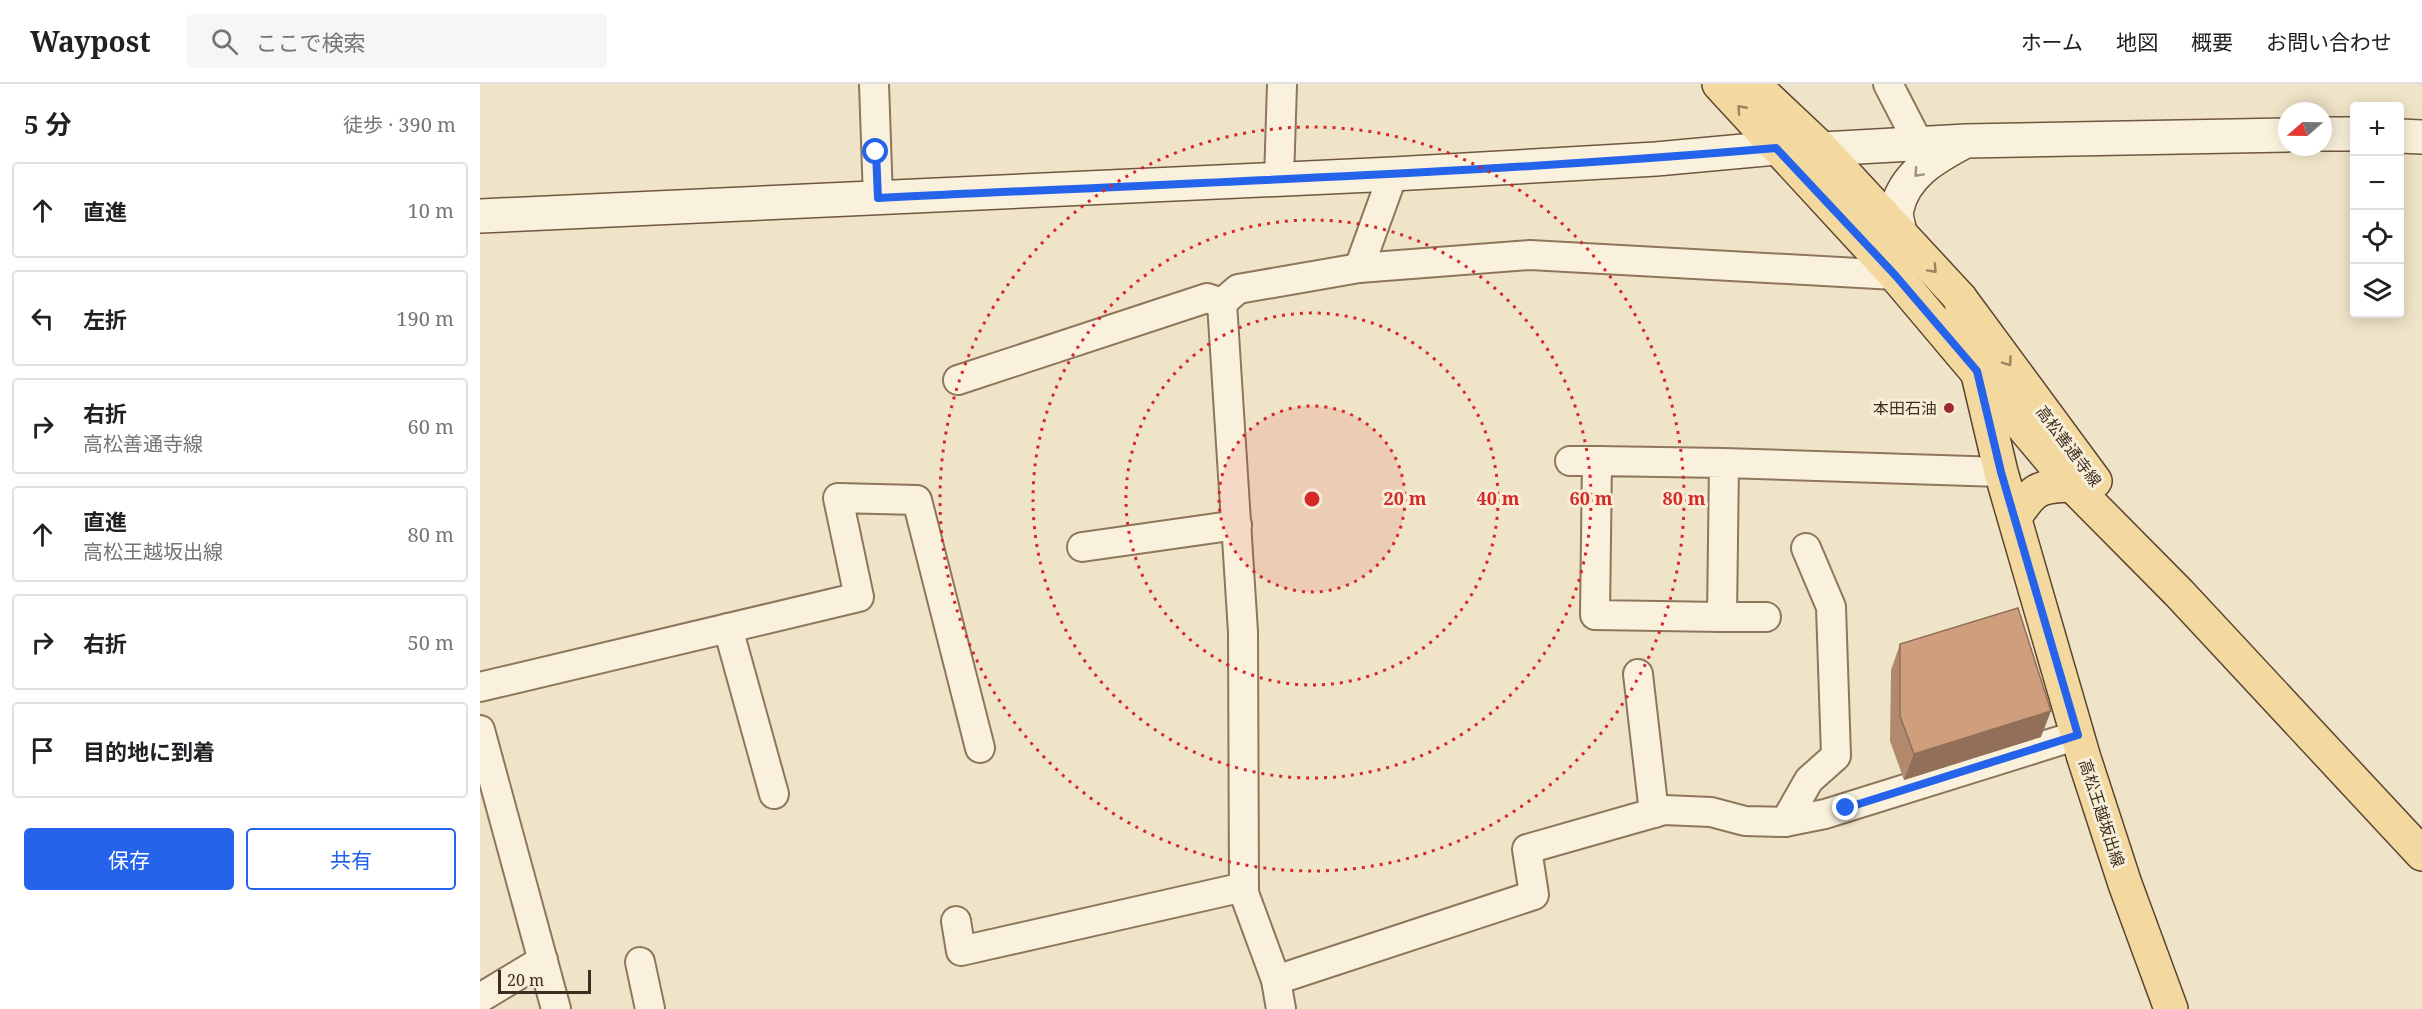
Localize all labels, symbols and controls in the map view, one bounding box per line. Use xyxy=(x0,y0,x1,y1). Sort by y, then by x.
search box xyxy=(187,14,607,68)
text: Waypost xyxy=(30,22,151,60)
icon: search xyxy=(208,25,241,58)
text: ここで検索 xyxy=(256,27,366,57)
text: ホーム xyxy=(2021,28,2083,56)
text: 地図 xyxy=(2116,28,2158,56)
text: 概要 xyxy=(2191,28,2233,56)
text: お問い合わせ xyxy=(2266,28,2392,56)
north arrow xyxy=(2278,102,2332,156)
map controls xyxy=(2350,102,2404,318)
button: + xyxy=(2350,102,2404,156)
one-way arrow xyxy=(1737,105,1748,116)
text: 5 分 xyxy=(24,106,71,142)
text: 徒歩 · 390 m xyxy=(343,111,456,138)
route start xyxy=(862,138,888,164)
button: − xyxy=(2350,156,2404,210)
one-way arrow xyxy=(1914,166,1925,177)
icon: ahead xyxy=(26,194,59,227)
text: 直進 xyxy=(83,196,127,226)
text: 10 m xyxy=(408,197,454,224)
button: locate xyxy=(2350,210,2404,264)
one-way arrow xyxy=(1926,262,1937,272)
button: layers xyxy=(2350,264,2404,318)
icon: left xyxy=(26,302,59,335)
text: 左折 xyxy=(83,304,127,334)
text: 190 m xyxy=(396,305,454,332)
one-way arrow xyxy=(2000,356,2011,367)
place label: 本田石油 xyxy=(1873,397,1937,419)
text: 右折 xyxy=(83,398,127,428)
marker: 本田石油 xyxy=(1942,401,1956,415)
street label: 高松善通寺線 xyxy=(2031,401,2107,491)
icon: right xyxy=(26,410,59,443)
text: 60 m xyxy=(408,413,454,440)
text: 高松善通寺線 xyxy=(83,430,203,457)
text: 20 m xyxy=(1384,486,1427,510)
text: 40 m xyxy=(1477,486,1520,510)
text: 60 m xyxy=(1570,486,1613,510)
text: 80 m xyxy=(1663,486,1706,510)
centre of rings xyxy=(1302,489,1322,509)
text: 直進 xyxy=(83,506,127,536)
icon: ahead xyxy=(26,518,59,551)
text: 80 m xyxy=(408,521,454,548)
text: 高松王越坂出線 xyxy=(83,538,223,565)
icon: right xyxy=(26,626,59,659)
text: 右折 xyxy=(83,628,127,658)
text: 50 m xyxy=(408,629,454,656)
icon: arrive xyxy=(26,734,59,767)
text: 目的地に到着 xyxy=(83,736,215,766)
street label: 高松王越坂出線 xyxy=(2074,756,2130,870)
route end xyxy=(1832,794,1858,820)
button: 保存 xyxy=(24,828,234,890)
button: 共有 xyxy=(246,828,456,890)
scale bar xyxy=(498,967,591,994)
text: 20 m xyxy=(507,969,544,991)

